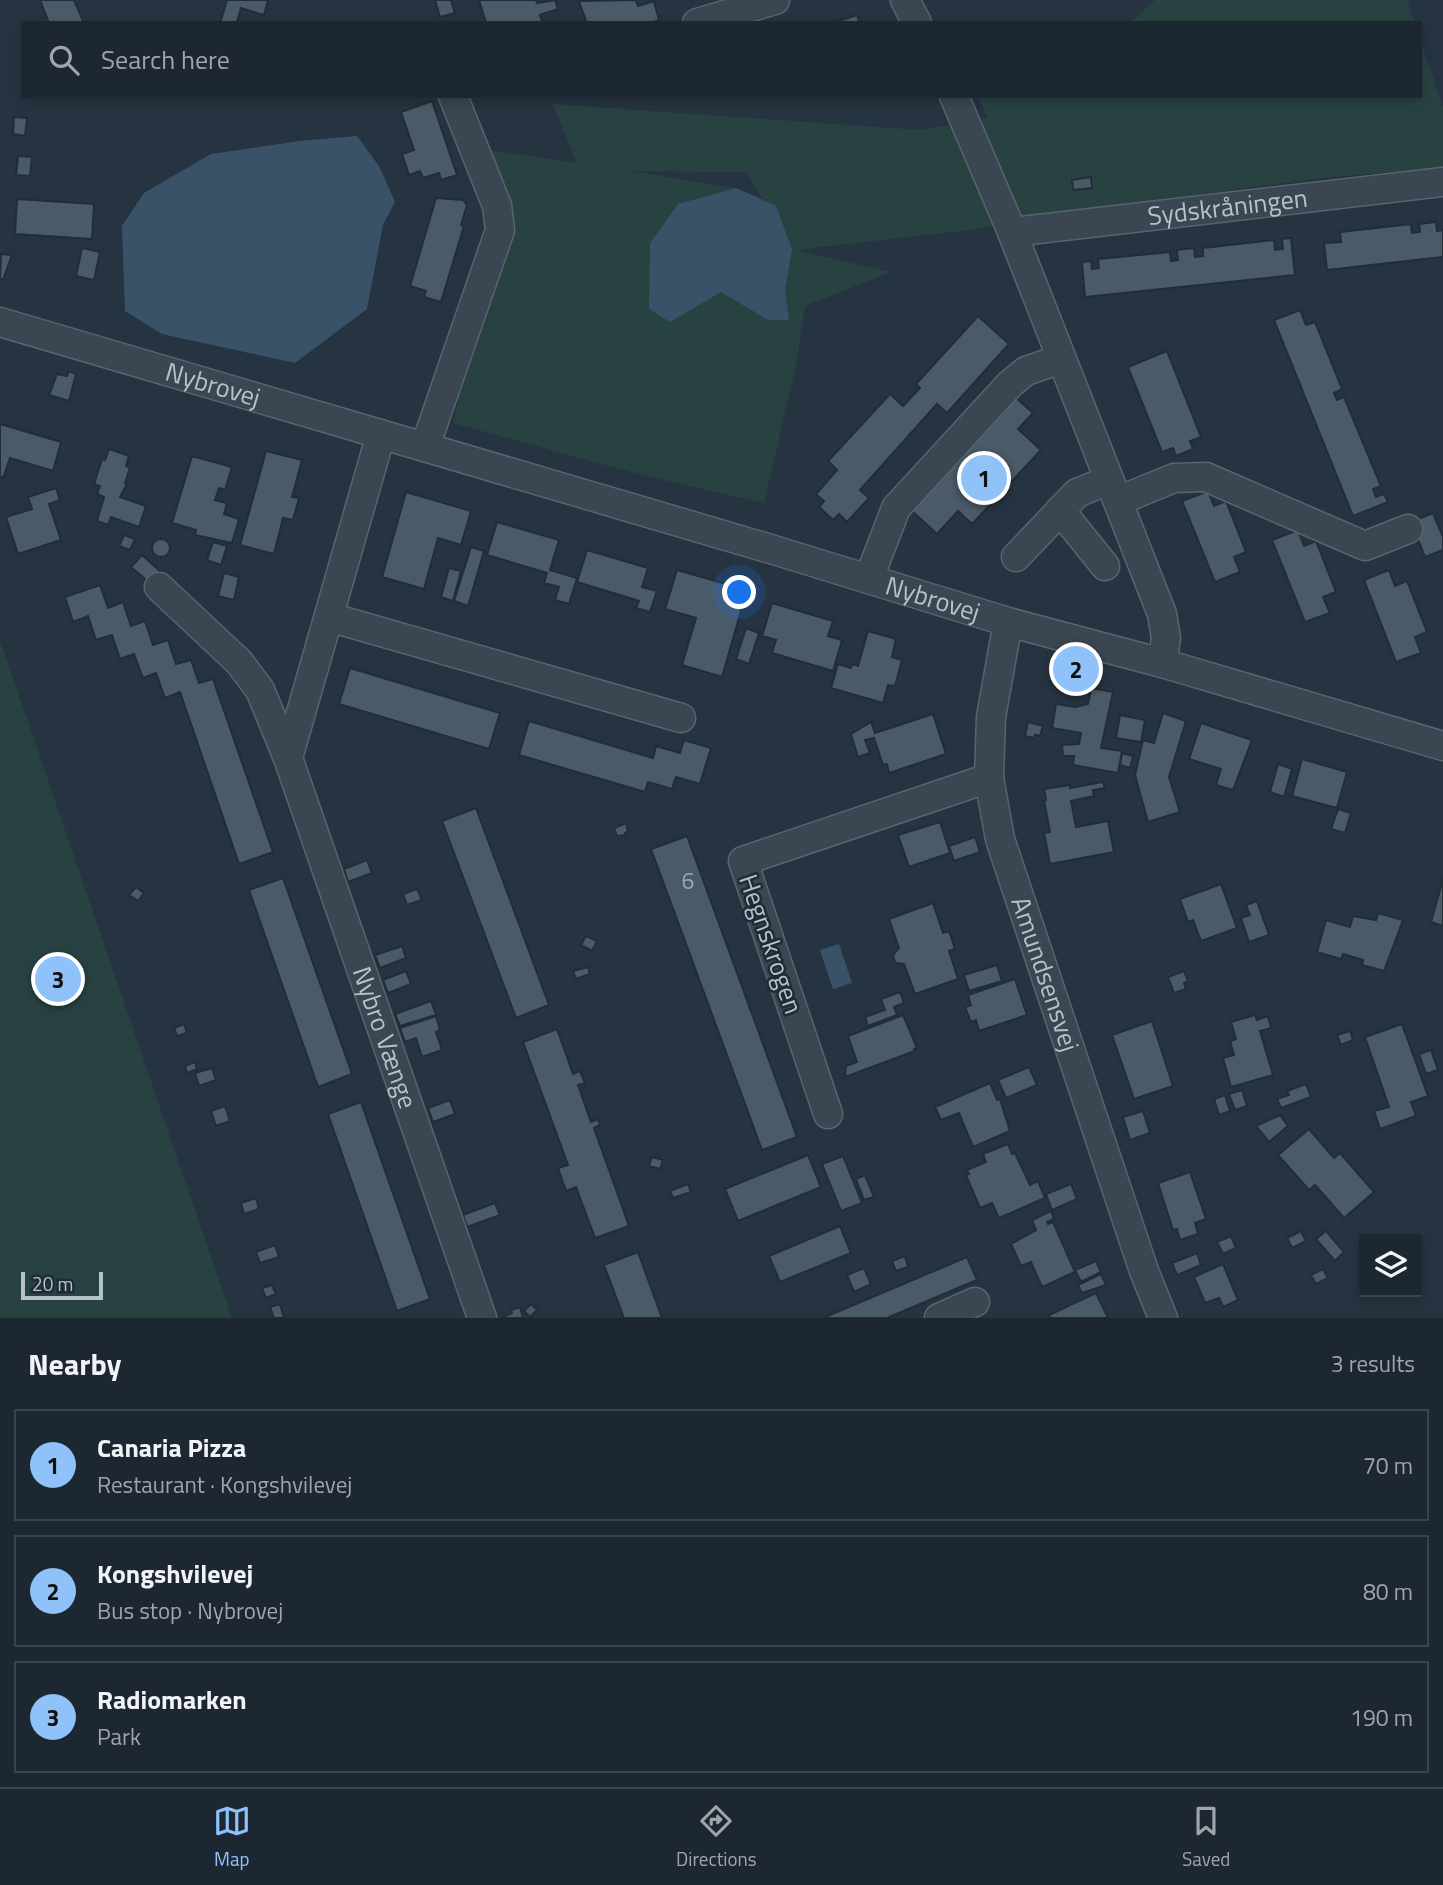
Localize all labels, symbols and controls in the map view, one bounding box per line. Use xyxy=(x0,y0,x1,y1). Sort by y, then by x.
search box xyxy=(21,21,1422,98)
text: Search here xyxy=(101,40,230,79)
icon: search xyxy=(45,41,83,79)
street label: Sydskråningen xyxy=(1145,178,1310,235)
street label: Nybrovej xyxy=(161,352,265,417)
pin: 1 xyxy=(961,452,1007,504)
street label: Nybrovej xyxy=(881,565,985,631)
your location xyxy=(722,575,756,609)
pin: 2 xyxy=(1053,643,1099,695)
house number: 6 xyxy=(682,863,694,898)
street label: Hegnskrogen xyxy=(729,869,814,1019)
street label: Amundsensvej xyxy=(1002,891,1089,1057)
pin: 3 xyxy=(35,953,81,1005)
street label: Nybro Vænge xyxy=(343,961,428,1114)
map controls xyxy=(1359,1234,1422,1297)
button: layers xyxy=(1359,1234,1422,1297)
scale bar xyxy=(21,1269,103,1301)
text: 20 m xyxy=(32,1269,73,1298)
text: Nearby xyxy=(28,1341,121,1387)
text: 3 results xyxy=(1331,1346,1415,1381)
text: Canaria Pizza xyxy=(97,1428,246,1467)
text: 1 xyxy=(47,1448,59,1483)
text: 70 m xyxy=(1363,1448,1413,1483)
text: Restaurant · Kongshvilevej xyxy=(97,1467,352,1502)
text: Kongshvilevej xyxy=(97,1554,253,1593)
text: 2 xyxy=(47,1574,59,1609)
text: 80 m xyxy=(1363,1574,1413,1609)
text: Bus stop · Nybrovej xyxy=(97,1593,283,1628)
text: Radiomarken xyxy=(97,1680,247,1719)
text: 3 xyxy=(47,1700,59,1735)
text: 190 m xyxy=(1350,1700,1413,1735)
text: Park xyxy=(97,1719,141,1754)
tab: Map xyxy=(213,1802,251,1873)
tab: Directions xyxy=(676,1802,757,1873)
tab: Saved xyxy=(1182,1802,1230,1873)

